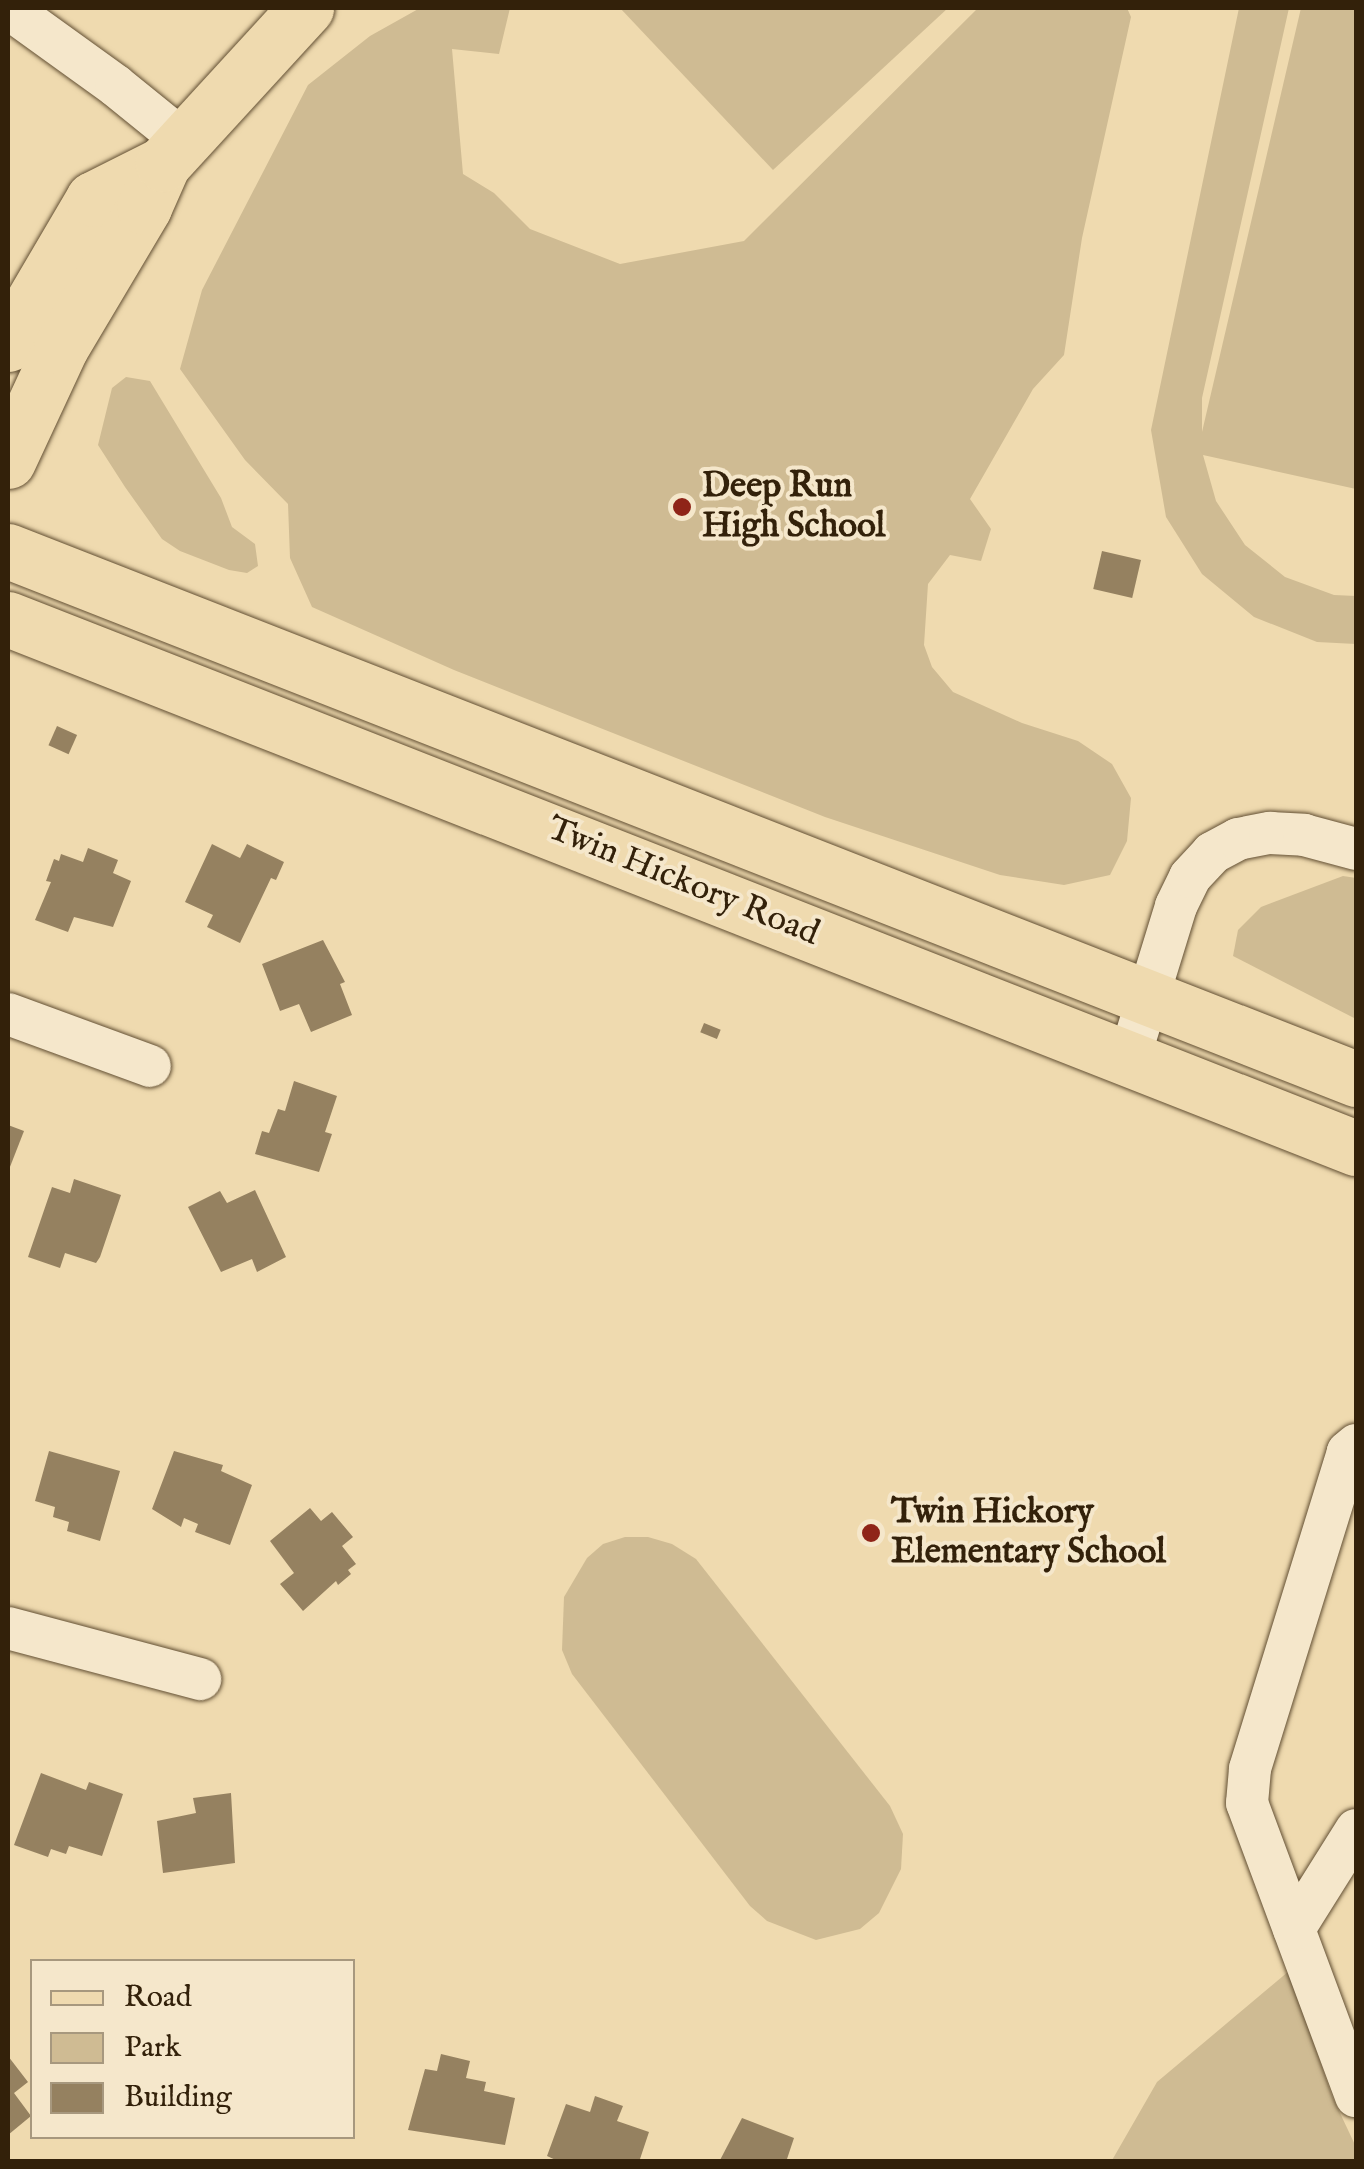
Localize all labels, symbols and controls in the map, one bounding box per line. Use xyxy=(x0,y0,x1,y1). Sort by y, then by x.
place label: Deep Run High School xyxy=(702,466,885,548)
marker: Deep Run High School xyxy=(671,496,693,518)
street label: Twin Hickory Road xyxy=(541,808,825,956)
place label: Twin Hickory Elementary School xyxy=(891,1492,1166,1574)
marker: Twin Hickory Elementary School xyxy=(860,1522,882,1544)
legend xyxy=(30,1959,355,2139)
text: Road xyxy=(124,1979,192,2017)
text: Park xyxy=(124,2029,181,2067)
text: Building xyxy=(124,2079,232,2117)

